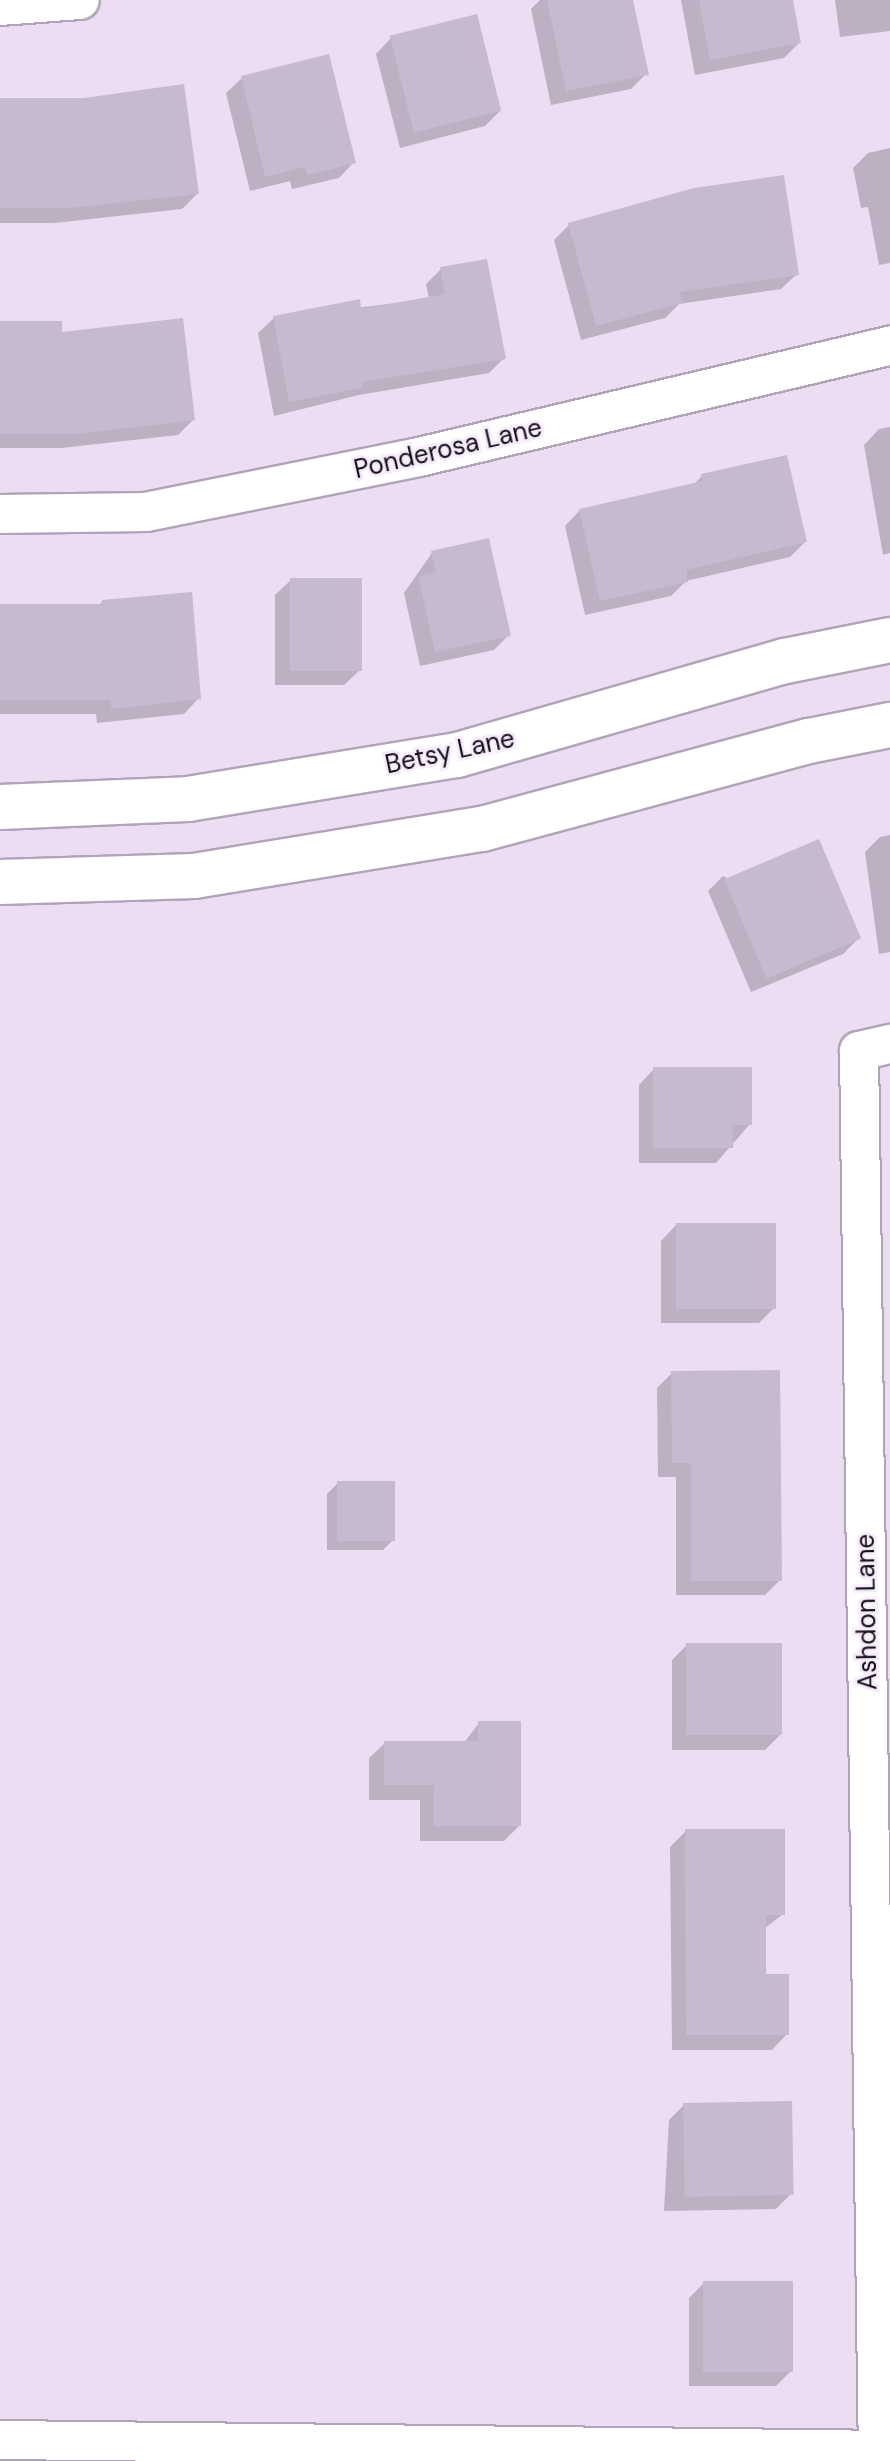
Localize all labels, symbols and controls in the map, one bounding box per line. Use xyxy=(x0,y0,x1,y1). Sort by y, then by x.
street label: Ponderosa Lane xyxy=(351,412,545,486)
street label: Betsy Lane xyxy=(382,723,518,781)
street label: Ashdon Lane xyxy=(850,1534,884,1690)

